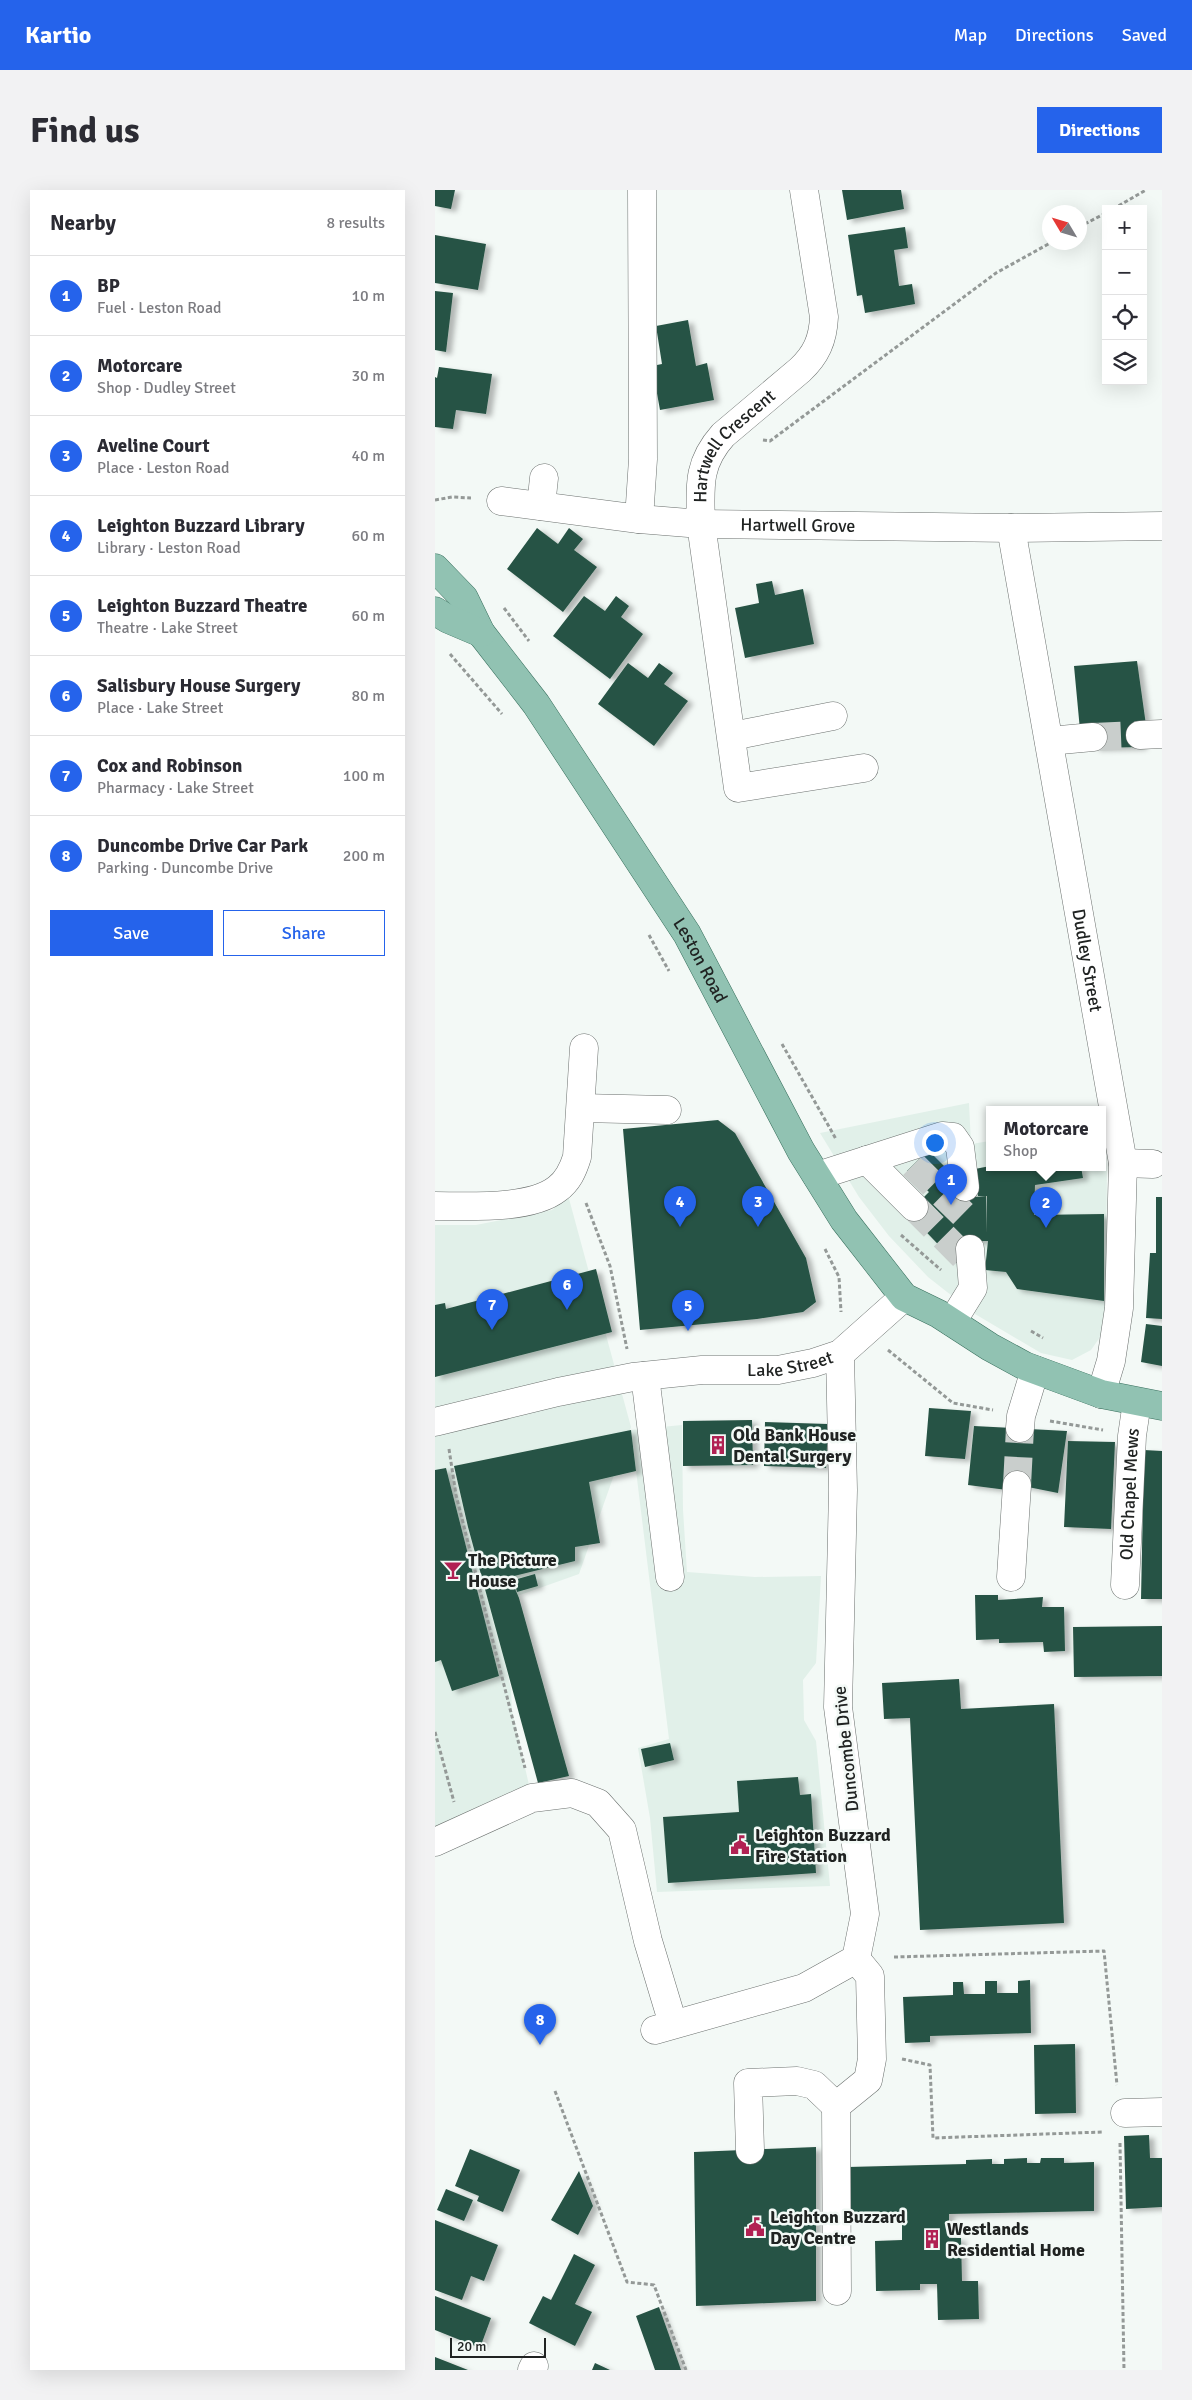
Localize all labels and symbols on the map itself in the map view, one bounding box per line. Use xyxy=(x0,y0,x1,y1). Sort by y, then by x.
north arrow xyxy=(1042,205,1087,250)
street label: Hartwell Crescent xyxy=(689,385,780,503)
street label: Hartwell Grove xyxy=(740,514,855,537)
street label: Dudley Street xyxy=(1067,907,1107,1014)
street label: Leston Road xyxy=(668,913,732,1007)
your location xyxy=(922,1130,948,1156)
pin: 1 xyxy=(935,1164,967,1205)
pin: 4 xyxy=(664,1186,696,1227)
pin: 3 xyxy=(742,1186,774,1227)
pin: 2 xyxy=(1030,1187,1062,1228)
pin: 6 xyxy=(551,1269,583,1310)
pin: 7 xyxy=(476,1289,508,1330)
pin: 5 xyxy=(672,1290,704,1331)
street label: Lake Street xyxy=(747,1346,836,1382)
place label: Old Bank House Dental Surgery xyxy=(733,1424,856,1467)
street label: Old Chapel Mews xyxy=(1115,1426,1144,1561)
building icon: Old Bank House Dental Surgery xyxy=(707,1434,729,1456)
place label: The Picture House xyxy=(468,1549,557,1592)
bar icon: The Picture House xyxy=(442,1559,464,1581)
street label: Duncombe Drive xyxy=(828,1685,864,1813)
place label: Leighton Buzzard Fire Station xyxy=(755,1824,891,1867)
public building icon: Leighton Buzzard Fire Station xyxy=(729,1834,751,1856)
pin: 8 xyxy=(524,2004,556,2045)
place label: Leighton Buzzard Day Centre xyxy=(770,2206,906,2249)
public building icon: Leighton Buzzard Day Centre xyxy=(744,2216,766,2238)
place label: Westlands Residential Home xyxy=(947,2218,1085,2261)
building icon: Westlands Residential Home xyxy=(921,2228,943,2250)
scale bar xyxy=(450,2335,546,2358)

